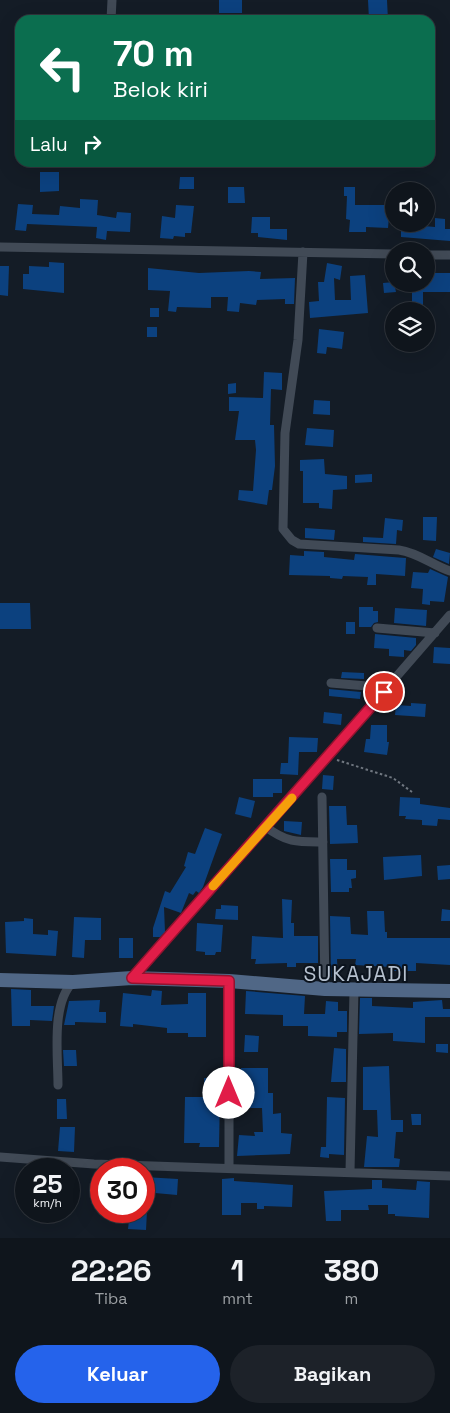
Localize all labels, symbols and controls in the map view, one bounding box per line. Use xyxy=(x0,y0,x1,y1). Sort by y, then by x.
text: 70 m xyxy=(113,32,194,76)
icon: left xyxy=(30,35,95,100)
text: Belok kiri xyxy=(113,75,208,103)
icon: right xyxy=(78,130,106,158)
text: Lalu xyxy=(30,132,68,157)
map controls xyxy=(385,182,435,352)
button: sound xyxy=(385,182,435,232)
button: search xyxy=(385,242,435,292)
button: layers xyxy=(385,302,435,352)
pin xyxy=(363,671,405,713)
icon: arrive xyxy=(370,678,398,706)
district label: SUKAJADI xyxy=(303,960,409,987)
position arrow xyxy=(202,1066,254,1118)
speed limit sign: 30 xyxy=(90,1158,155,1223)
text: 25 xyxy=(33,1168,62,1200)
text: km/h xyxy=(33,1195,62,1211)
text: 22:26 xyxy=(71,1251,152,1290)
text: 1 xyxy=(231,1251,244,1290)
text: 380 xyxy=(324,1251,379,1290)
text: Tiba xyxy=(95,1288,127,1309)
text: mnt xyxy=(222,1288,253,1309)
text: m xyxy=(345,1288,358,1309)
button: Keluar xyxy=(15,1345,220,1403)
button: Bagikan xyxy=(230,1345,435,1403)

